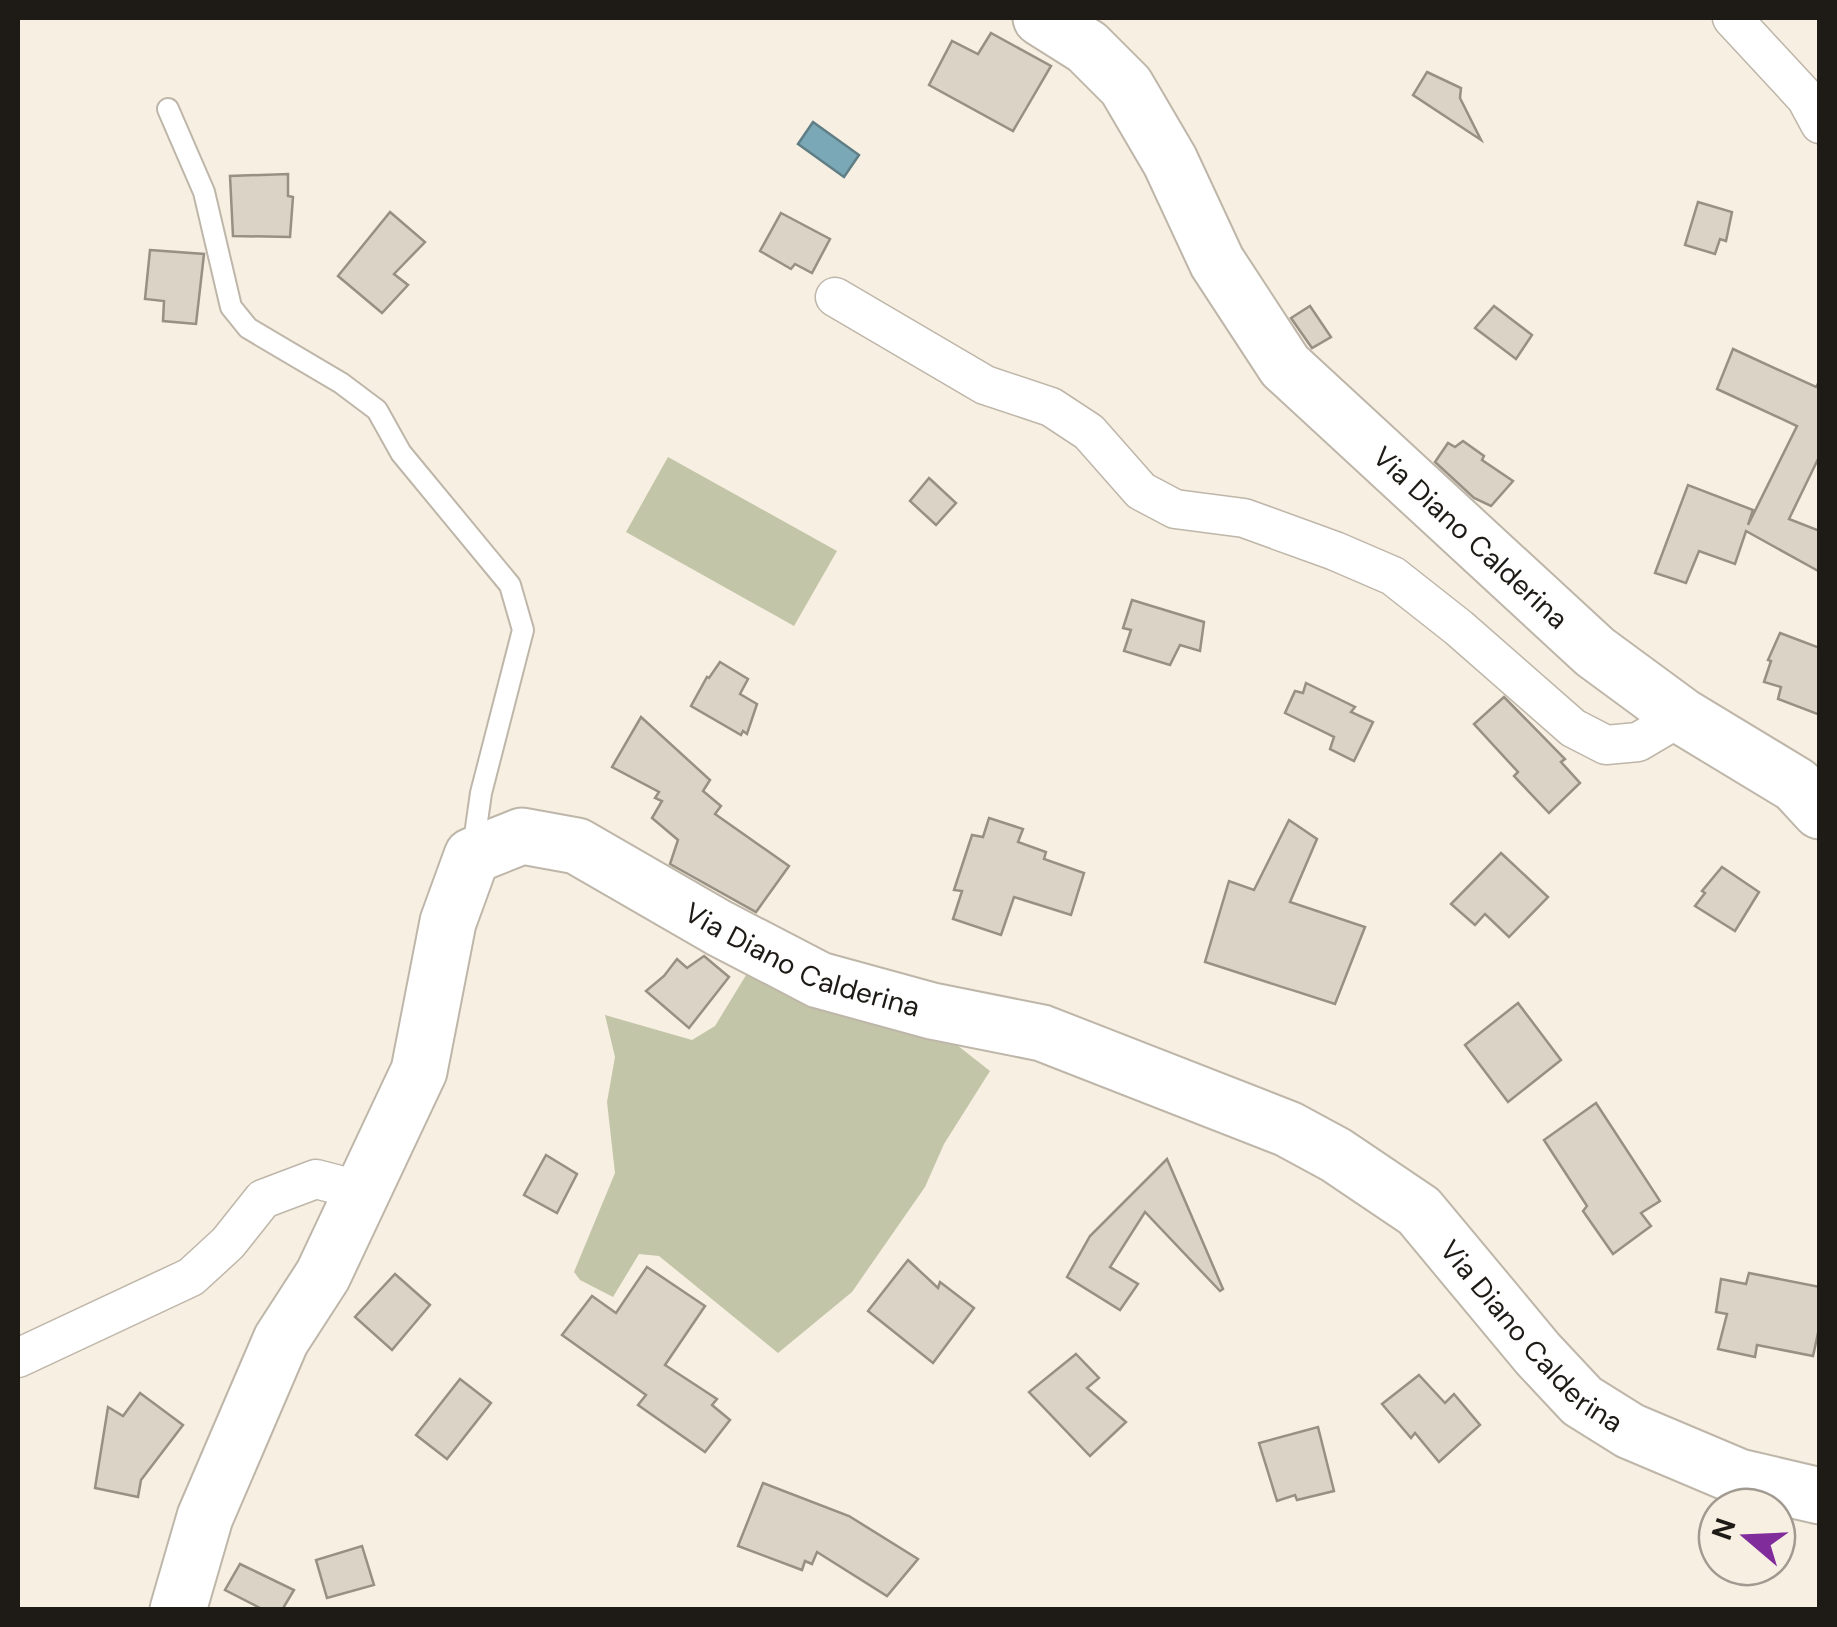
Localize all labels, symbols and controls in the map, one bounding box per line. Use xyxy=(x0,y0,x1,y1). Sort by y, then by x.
street label: Via Diano Calderina xyxy=(1365,438,1576,637)
street label: Via Diano Calderina xyxy=(678,894,924,1025)
street label: Via Diano Calderina xyxy=(1432,1232,1630,1441)
north arrow xyxy=(1697,1487,1797,1587)
text: N xyxy=(1703,1513,1745,1545)

